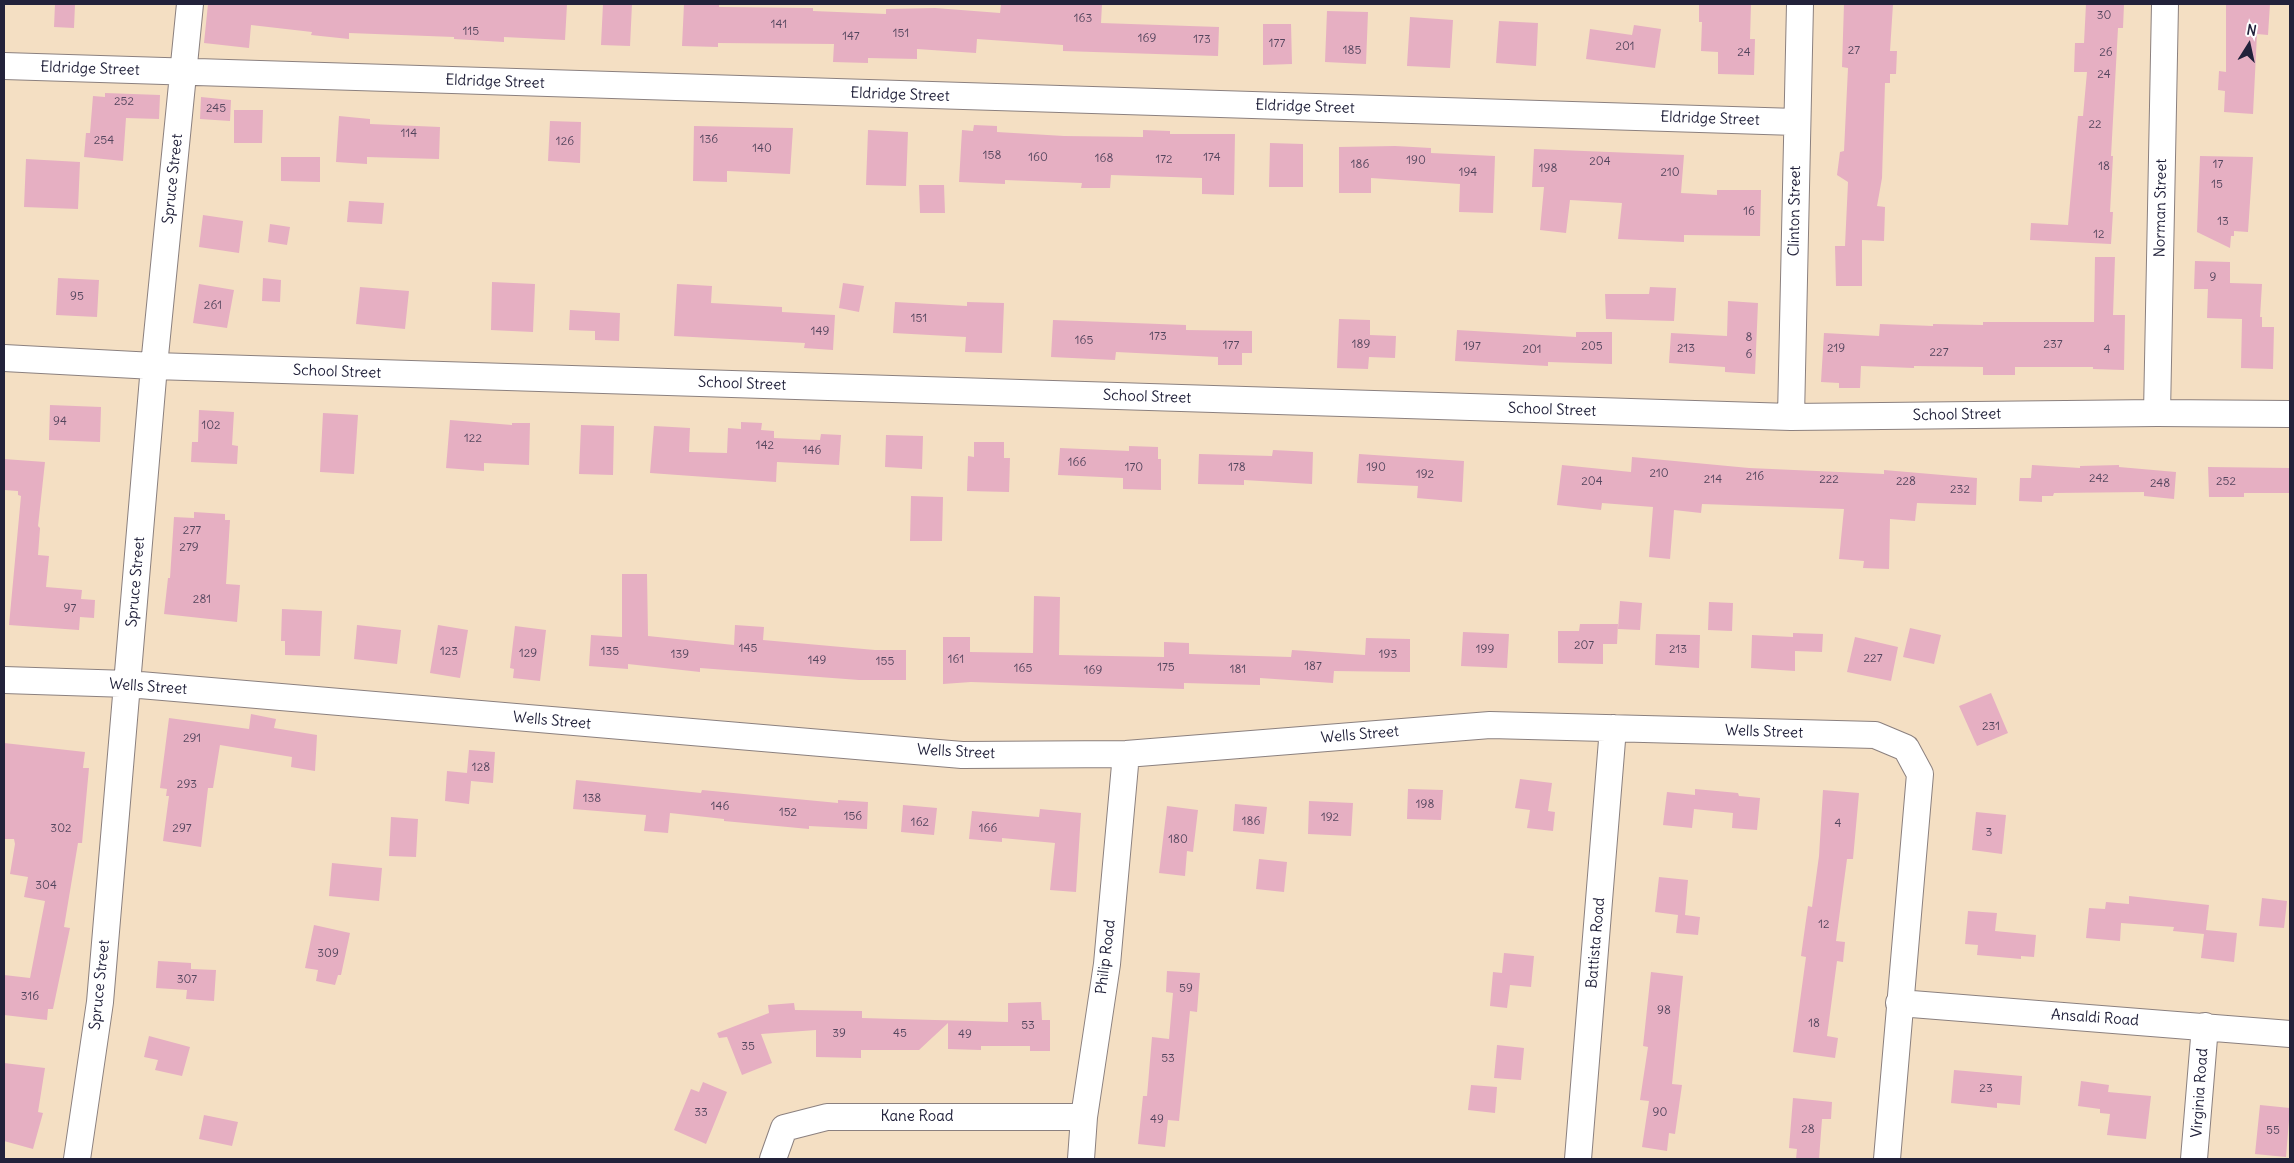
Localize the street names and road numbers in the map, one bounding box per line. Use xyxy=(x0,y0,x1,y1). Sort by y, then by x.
street label: Eldridge Street xyxy=(40,58,140,80)
street label: Eldridge Street xyxy=(445,71,545,93)
street label: Eldridge Street xyxy=(850,84,950,106)
street label: Eldridge Street xyxy=(1255,96,1355,118)
street label: Eldridge Street xyxy=(1660,108,1760,130)
street label: Spruce Street xyxy=(159,133,187,225)
street label: Norman Street xyxy=(2151,158,2171,258)
street label: Clinton Street xyxy=(1785,165,1805,257)
street label: School Street xyxy=(292,361,382,383)
street label: School Street xyxy=(697,373,787,395)
street label: School Street xyxy=(1102,386,1192,408)
street label: School Street xyxy=(1507,399,1597,421)
street label: School Street xyxy=(1913,405,2001,425)
street label: Spruce Street xyxy=(123,536,149,628)
street label: Wells Street xyxy=(108,675,188,699)
street label: Wells Street xyxy=(512,709,592,733)
street label: Wells Street xyxy=(1725,722,1803,742)
street label: Wells Street xyxy=(1320,723,1400,747)
street label: Wells Street xyxy=(916,741,996,763)
street label: Battista Road xyxy=(1583,897,1609,989)
street label: Philip Road xyxy=(1092,919,1120,995)
street label: Spruce Street xyxy=(86,939,114,1031)
street label: Ansaldi Road xyxy=(2050,1006,2140,1030)
street label: Virginia Road xyxy=(2188,1048,2212,1138)
street label: Kane Road xyxy=(880,1108,954,1126)

